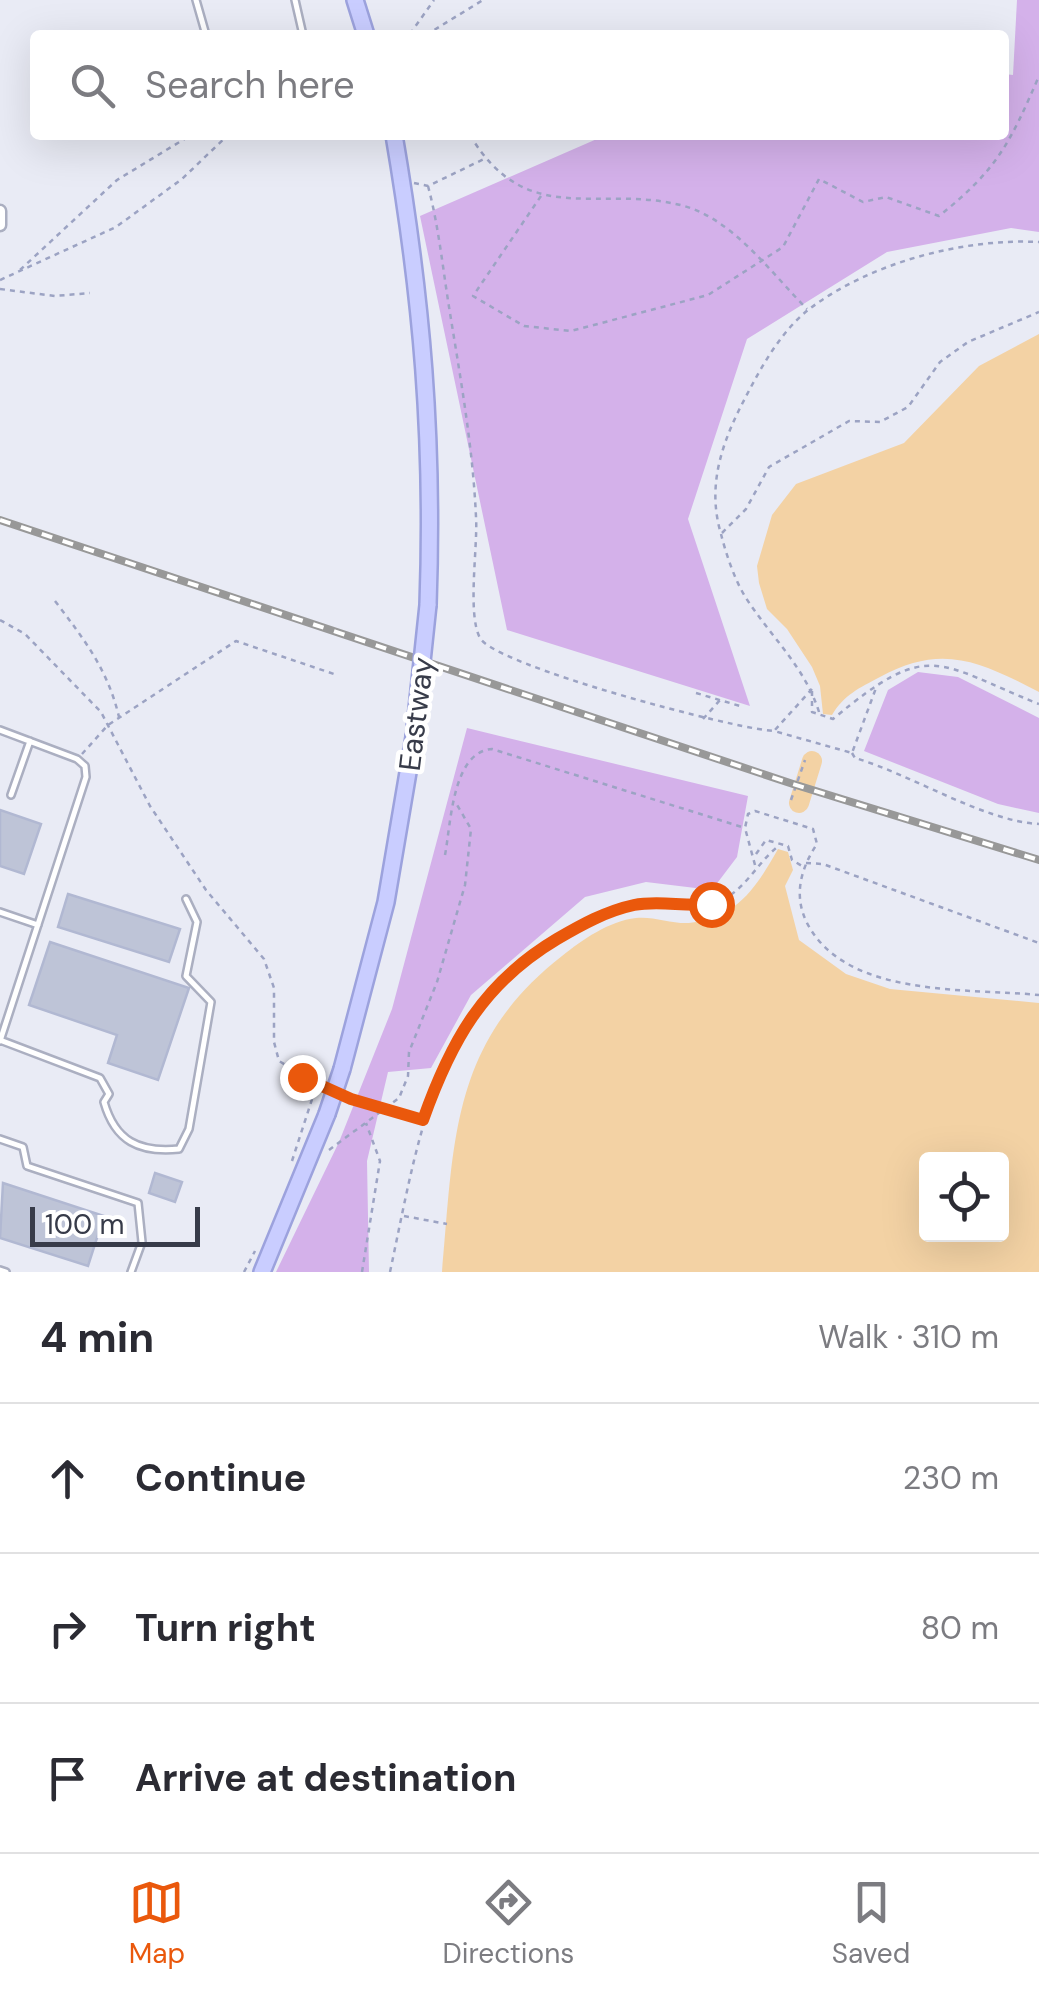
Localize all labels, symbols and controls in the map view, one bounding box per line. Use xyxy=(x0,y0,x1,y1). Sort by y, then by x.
search box xyxy=(30,30,1009,140)
icon: search xyxy=(65,58,120,113)
text: Search here xyxy=(145,60,355,110)
street label: Eastway xyxy=(390,655,442,773)
route start xyxy=(689,882,735,928)
route end xyxy=(280,1055,326,1101)
map controls xyxy=(919,1152,1009,1242)
button: locate xyxy=(919,1152,1009,1242)
scale bar xyxy=(30,1202,200,1246)
text: 100 m xyxy=(45,1206,124,1243)
text: 4 min xyxy=(40,1310,154,1365)
text: Walk · 310 m xyxy=(818,1316,999,1358)
icon: ahead xyxy=(40,1451,95,1506)
text: Continue xyxy=(135,1453,306,1503)
text: 230 m xyxy=(903,1457,999,1499)
icon: right xyxy=(40,1601,95,1656)
text: Turn right xyxy=(135,1603,316,1653)
text: 80 m xyxy=(921,1607,999,1649)
icon: arrive xyxy=(40,1751,95,1806)
text: Arrive at destination xyxy=(135,1753,517,1803)
tab: Map xyxy=(129,1875,185,1972)
tab: Directions xyxy=(443,1875,574,1972)
tab: Saved xyxy=(832,1875,910,1972)

